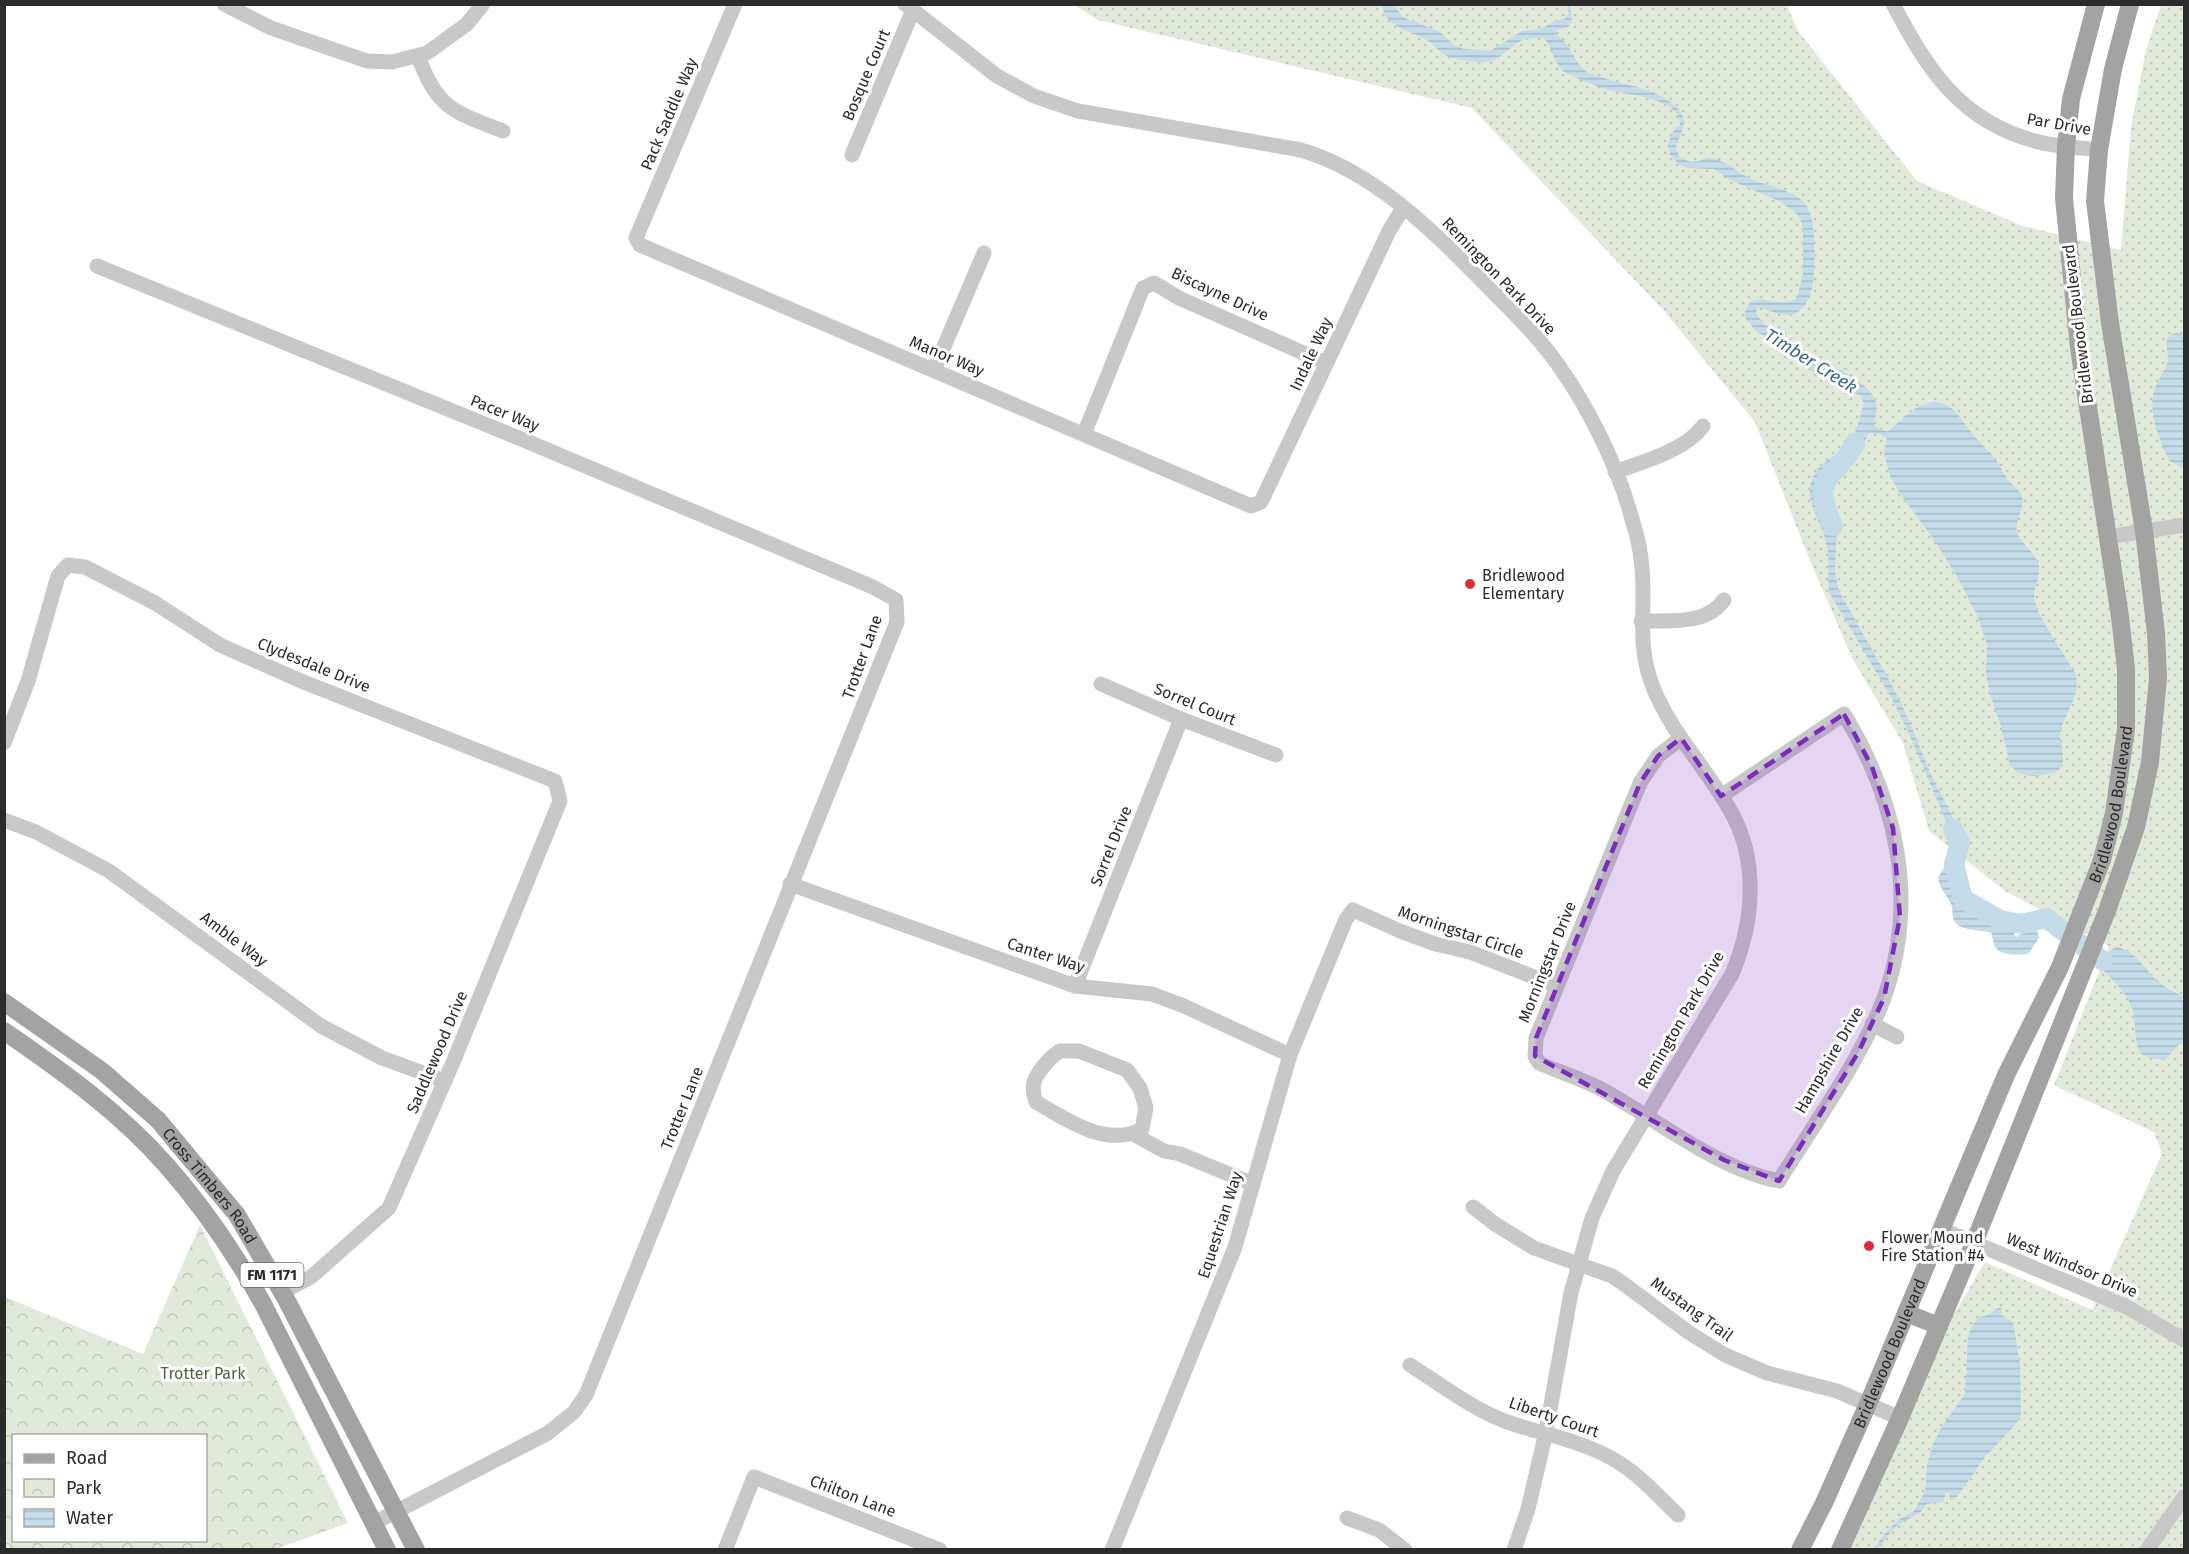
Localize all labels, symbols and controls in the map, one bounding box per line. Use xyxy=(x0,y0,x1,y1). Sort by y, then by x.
street label: Bosque Court xyxy=(838,26,894,124)
street label: Pack Saddle Way xyxy=(637,55,701,173)
street label: Par Drive xyxy=(2025,109,2093,139)
street label: Remington Park Drive xyxy=(1438,213,1560,339)
street label: Bridlewood Boulevard xyxy=(2059,243,2097,405)
street label: Biscayne Drive xyxy=(1168,263,1272,325)
street label: Indale Way xyxy=(1286,314,1336,394)
water label: Timber Creek xyxy=(1761,324,1862,398)
street label: Manor Way xyxy=(907,332,987,380)
street label: Pacer Way xyxy=(468,391,542,435)
place label: Bridlewood Elementary xyxy=(1482,566,1565,603)
marker: Bridlewood Elementary xyxy=(1463,577,1477,591)
street label: Trotter Lane xyxy=(838,612,886,702)
street label: Clydesdale Drive xyxy=(255,634,373,696)
street label: Sorrel Court xyxy=(1151,679,1239,729)
street label: Bridlewood Boulevard xyxy=(2084,724,2136,886)
street label: Sorrel Drive xyxy=(1086,803,1136,889)
street label: Morningstar Drive xyxy=(1514,899,1580,1025)
street label: Morningstar Circle xyxy=(1396,902,1526,962)
street label: Amble Way xyxy=(197,908,271,970)
street label: Canter Way xyxy=(1005,934,1087,977)
street label: Remington Park Drive xyxy=(1634,948,1728,1092)
street label: Saddlewood Drive xyxy=(403,988,471,1116)
street label: Hampshire Drive xyxy=(1791,1003,1867,1117)
street label: Trotter Lane xyxy=(657,1064,707,1152)
street label: Cross Timbers Road xyxy=(159,1124,261,1247)
street label: Equestrian Way xyxy=(1194,1169,1246,1281)
place label: Flower Mound Fire Station #4 xyxy=(1881,1228,1985,1265)
street label: West Windsor Drive xyxy=(2004,1229,2140,1301)
marker: Flower Mound Fire Station #4 xyxy=(1862,1239,1876,1253)
road number: FM 1171 xyxy=(240,1263,304,1287)
street label: Mustang Trail xyxy=(1647,1273,1737,1345)
street label: Bridlewood Boulevard xyxy=(1849,1276,1929,1431)
park label: Trotter Park xyxy=(161,1364,246,1383)
street label: Liberty Court xyxy=(1506,1393,1602,1441)
legend xyxy=(12,1434,207,1542)
text: Road xyxy=(66,1447,108,1469)
street label: Chilton Lane xyxy=(807,1471,899,1521)
text: Park xyxy=(66,1477,102,1499)
text: Water xyxy=(66,1507,113,1529)

